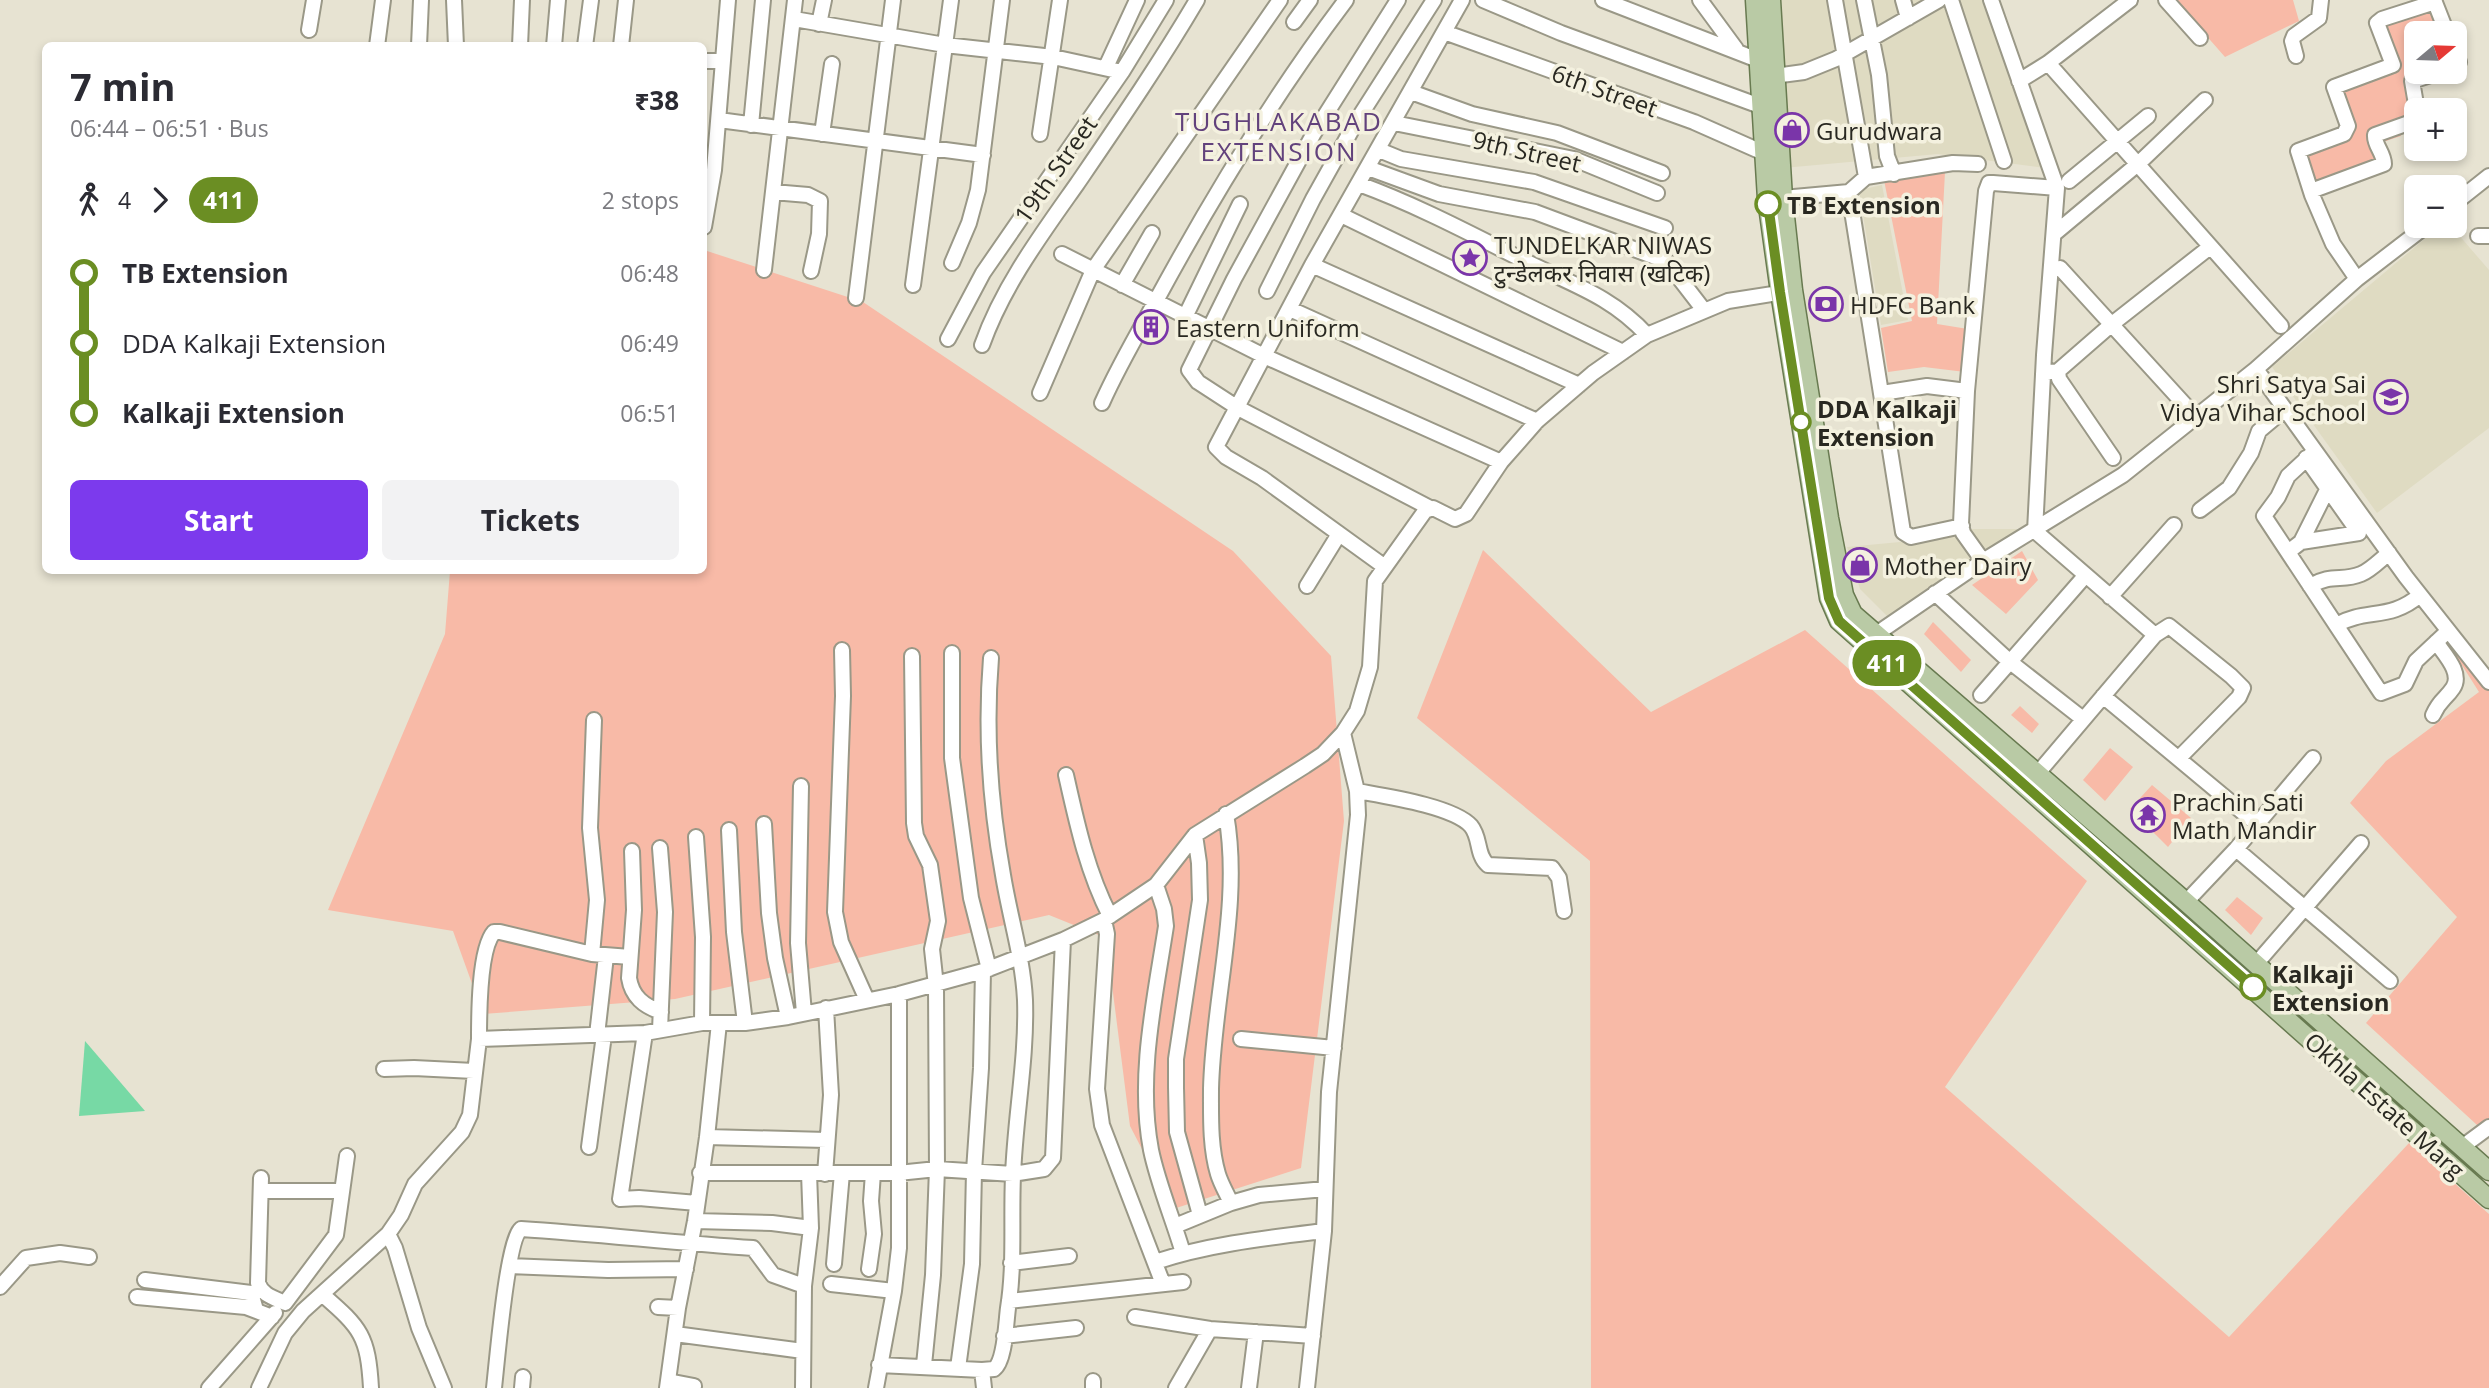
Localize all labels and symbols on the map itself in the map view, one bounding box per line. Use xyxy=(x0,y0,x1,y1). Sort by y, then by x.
north arrow xyxy=(2404,21,2468,84)
street label: 6th Street xyxy=(1548,56,1662,124)
district label: TUGHLAKABAD EXTENSION xyxy=(1175,103,1383,169)
street label: 19th Street xyxy=(1006,109,1104,229)
shop icon: Gurudwara xyxy=(1773,111,1811,149)
place label: Gurudwara xyxy=(1816,114,1942,147)
street label: 9th Street xyxy=(1470,123,1584,179)
place label: TB Extension xyxy=(1787,188,1941,221)
marker: TB Extension xyxy=(1755,191,1781,217)
place label: TUNDELKAR NIWAS टुन्डेलकर निवास (खटिक) xyxy=(1494,228,1712,289)
place icon: TUNDELKAR NIWAS टुन्डेलकर निवास (खटिक) xyxy=(1451,239,1489,277)
bank icon: HDFC Bank xyxy=(1807,285,1845,323)
place label: HDFC Bank xyxy=(1850,288,1975,321)
building icon: Eastern Uniform xyxy=(1132,308,1170,346)
place label: Eastern Uniform xyxy=(1176,311,1360,344)
place label: Shri Satya Sai Vidya Vihar School xyxy=(2161,367,2366,428)
school or university icon: Shri Satya Sai Vidya Vihar School xyxy=(2372,378,2410,416)
place label: DDA Kalkaji Extension xyxy=(1817,392,1957,453)
marker: DDA Kalkaji Extension xyxy=(1791,412,1811,432)
shop icon: Mother Dairy xyxy=(1841,546,1879,584)
place label: Mother Dairy xyxy=(1884,549,2032,582)
line badge: 411 xyxy=(1847,640,1927,686)
place label: Prachin Sati Math Mandir xyxy=(2172,785,2317,846)
temple icon: Prachin Sati Math Mandir xyxy=(2129,796,2167,834)
place label: Kalkaji Extension xyxy=(2272,957,2390,1018)
marker: Kalkaji Extension xyxy=(2240,974,2266,1000)
street label: Okhla Estate Marg xyxy=(2298,1024,2472,1186)

